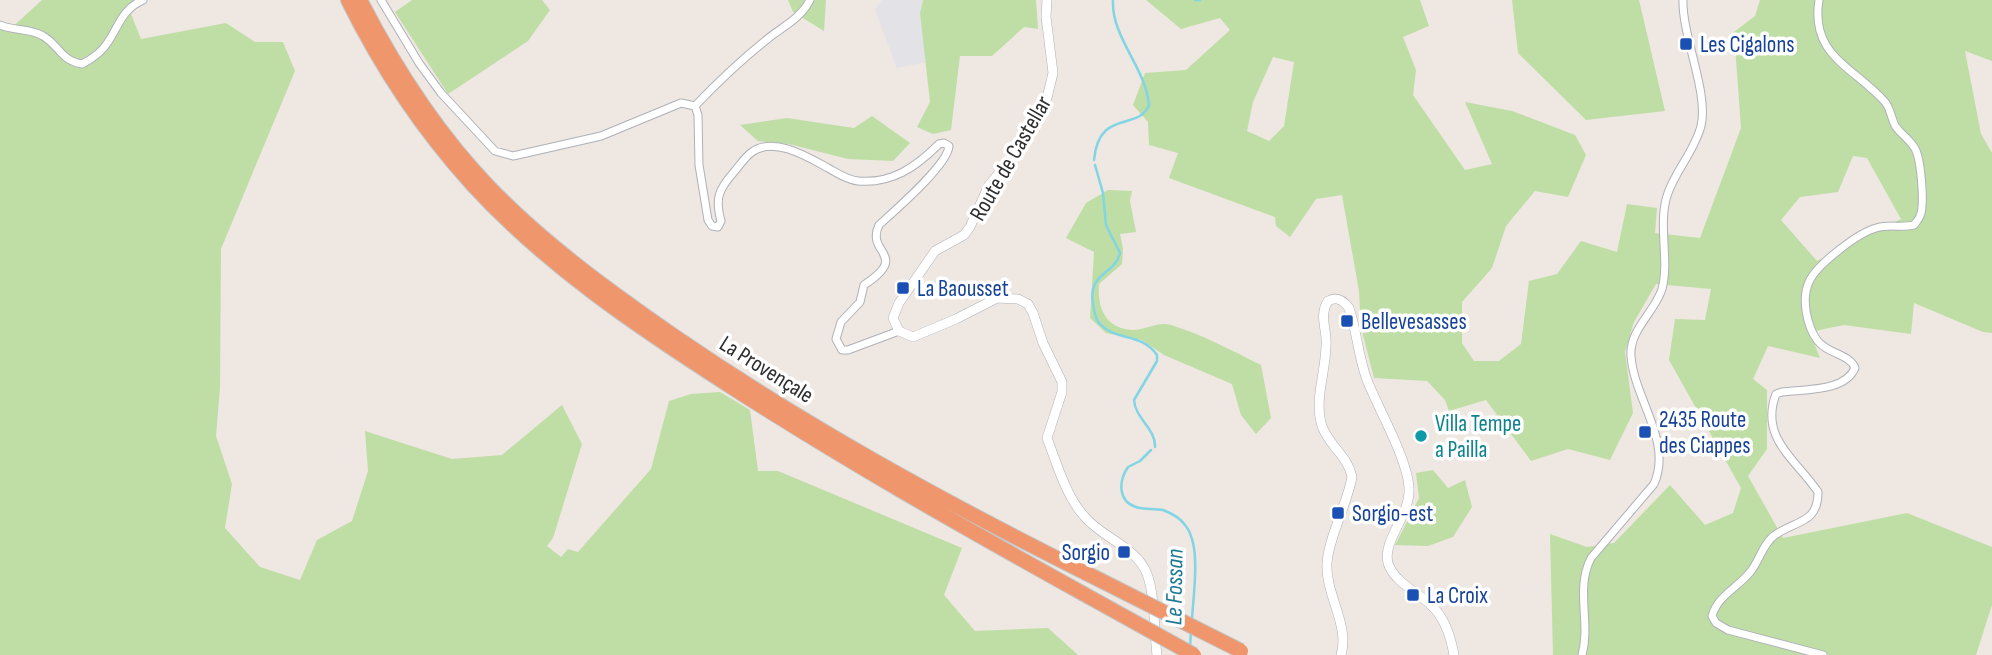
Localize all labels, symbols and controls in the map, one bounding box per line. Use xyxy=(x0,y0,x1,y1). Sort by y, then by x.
place label: Les Cigalons xyxy=(1700,31,1795,59)
marker: Les Cigalons xyxy=(1678,36,1694,52)
street label: Route de Castellar xyxy=(964,91,1058,226)
place label: La Baousset xyxy=(917,275,1009,303)
marker: La Baousset xyxy=(895,280,911,296)
place label: Bellevesasses xyxy=(1361,308,1467,336)
marker: Bellevesasses xyxy=(1339,313,1355,329)
street label: La Provençale xyxy=(714,330,819,410)
place label: 2435 Route des Ciappes xyxy=(1659,406,1751,460)
place label: Villa Tempe a Pailla xyxy=(1435,410,1521,464)
marker: 2435 Route des Ciappes xyxy=(1637,424,1653,440)
marker: Villa Tempe a Pailla xyxy=(1413,428,1429,444)
place label: Sorgio-est xyxy=(1352,500,1433,528)
marker: Sorgio-est xyxy=(1330,505,1346,521)
place label: Sorgio xyxy=(1062,539,1110,567)
marker: Sorgio xyxy=(1116,544,1132,560)
water label: Le Fossan xyxy=(1159,549,1190,625)
place label: La Croix xyxy=(1427,582,1488,610)
marker: La Croix xyxy=(1405,587,1421,603)

